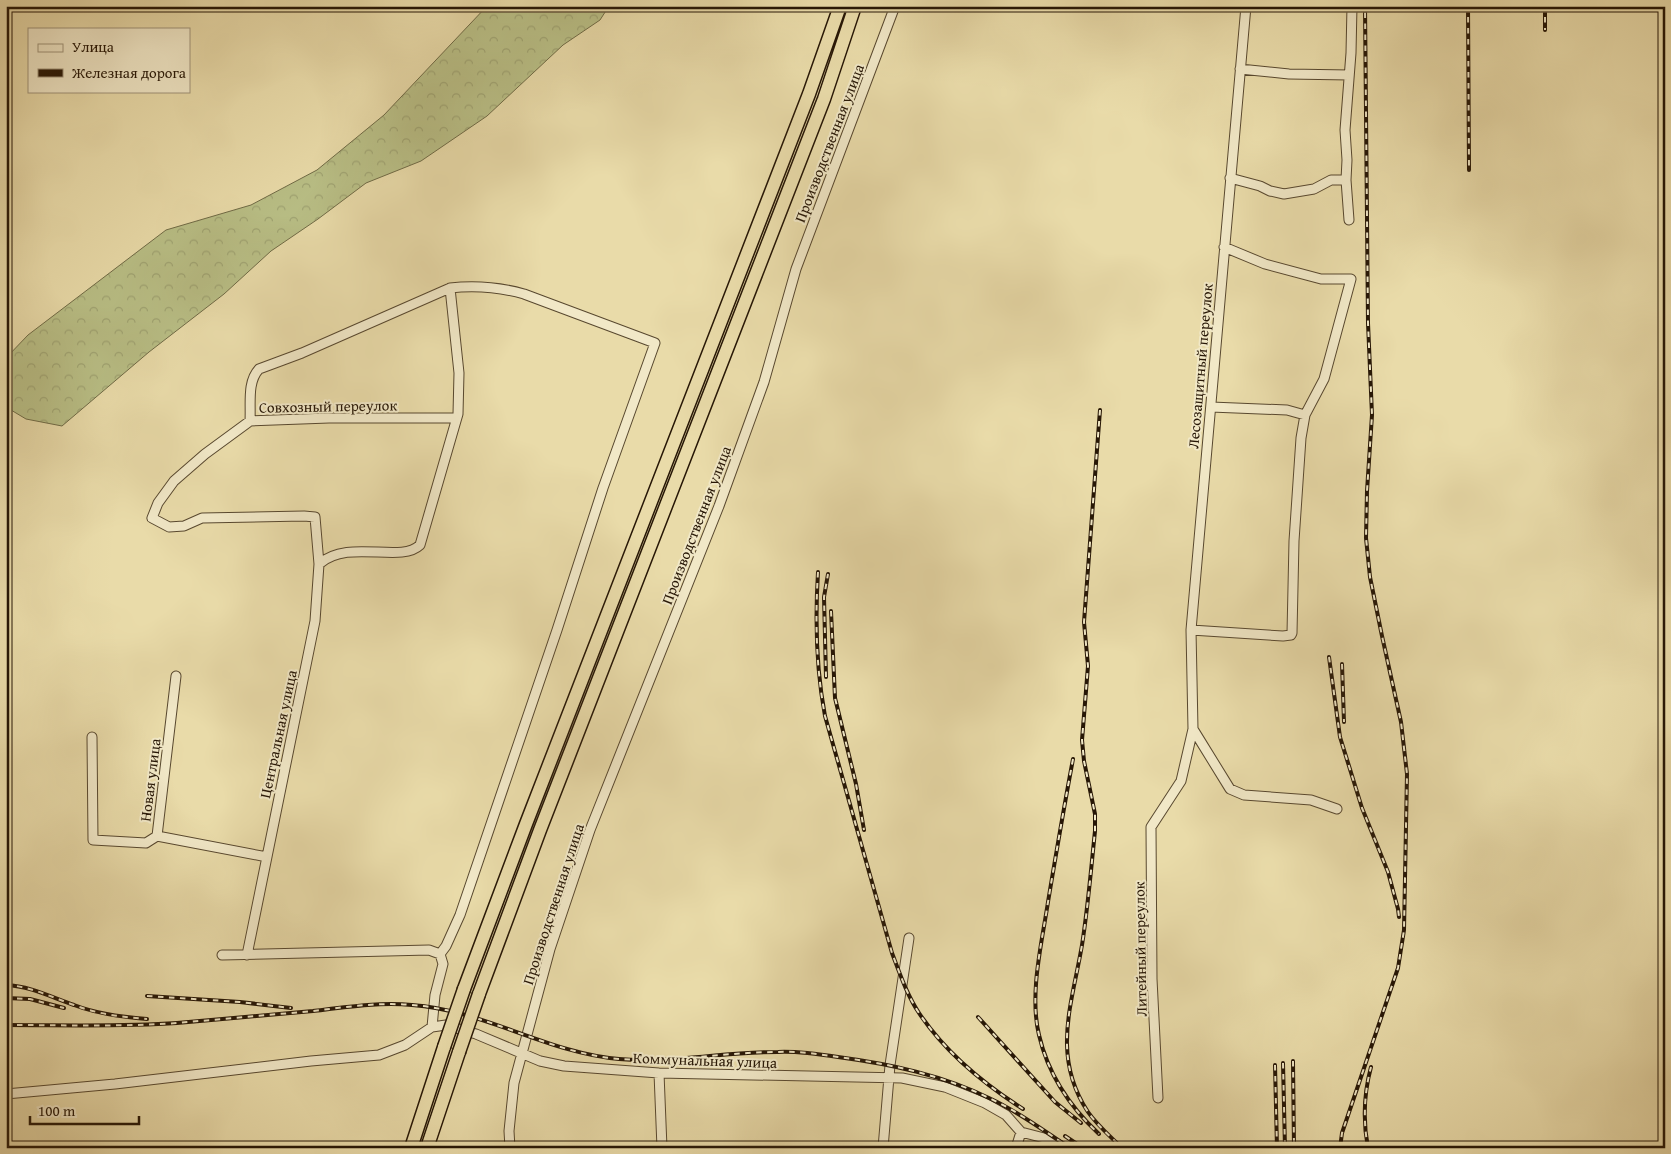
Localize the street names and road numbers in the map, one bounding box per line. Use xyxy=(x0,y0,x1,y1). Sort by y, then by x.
street label: Производственная улица xyxy=(789,60,869,225)
street label: Лесозащитный переулок xyxy=(1182,282,1218,449)
street label: Совхозный переулок xyxy=(259,394,398,418)
street label: Производственная улица xyxy=(656,442,736,607)
street label: Центральная улица xyxy=(254,667,302,800)
street label: Новая улица xyxy=(134,736,166,823)
street label: Производственная улица xyxy=(517,820,589,987)
street label: Литейный переулок xyxy=(1128,881,1152,1017)
street label: Коммунальная улица xyxy=(632,1047,778,1073)

